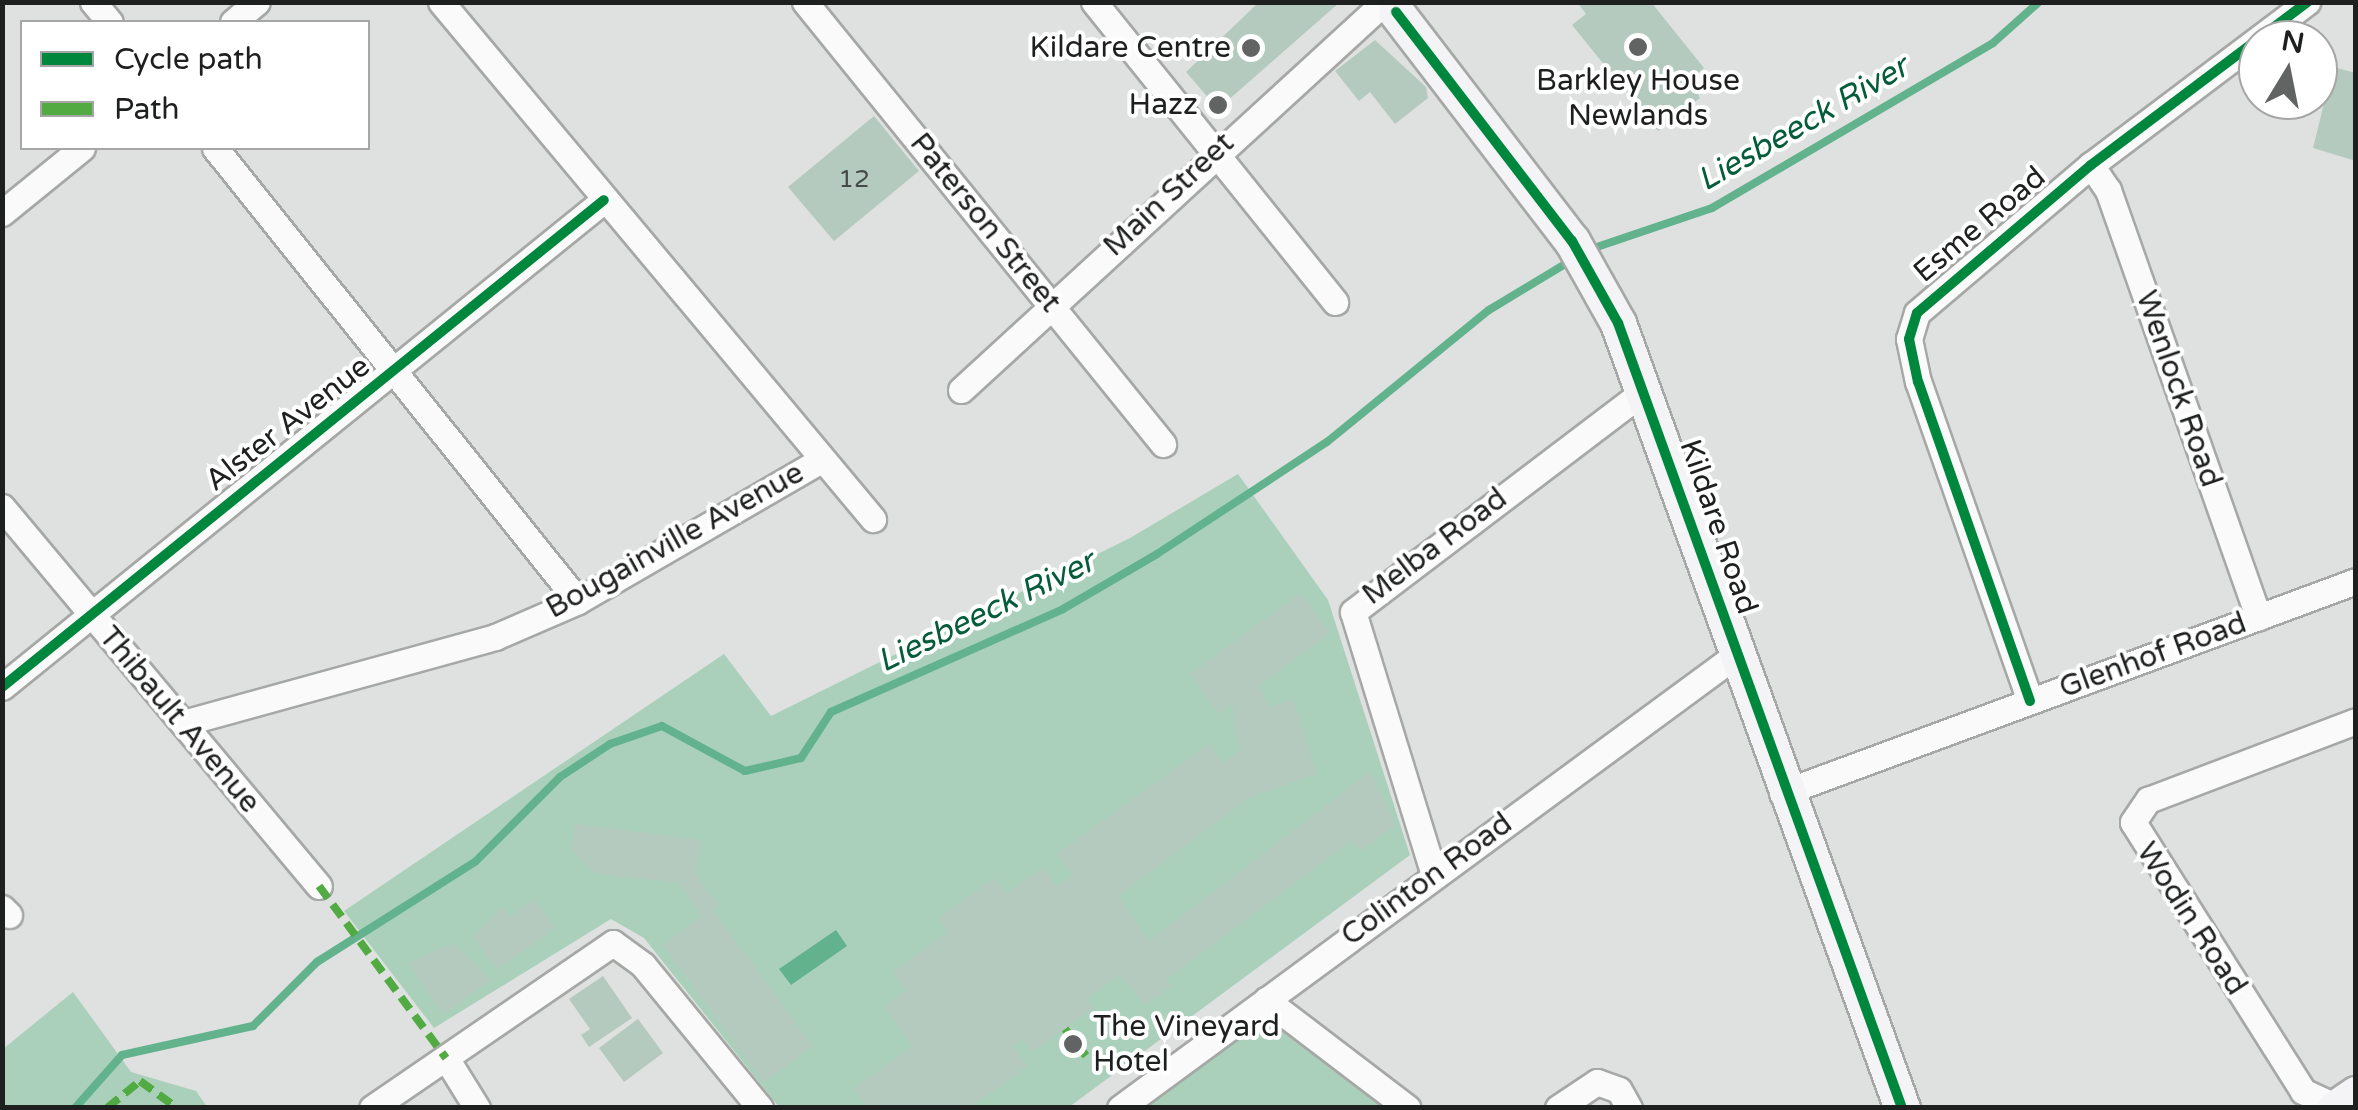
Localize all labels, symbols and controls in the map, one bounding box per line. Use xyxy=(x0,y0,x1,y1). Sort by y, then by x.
legend xyxy=(20,20,370,150)
north arrow xyxy=(2238,20,2338,120)
text: N xyxy=(2279,24,2307,61)
place label: Kildare Centre xyxy=(1030,30,1231,66)
marker: Barkley House Newlands xyxy=(1627,36,1649,58)
marker: Kildare Centre xyxy=(1240,37,1262,59)
text: Cycle path xyxy=(114,41,263,78)
water label: Liesbeeck River xyxy=(1691,48,1915,200)
place label: Barkley House Newlands xyxy=(1536,63,1740,134)
place label: Hazz xyxy=(1129,87,1198,123)
text: Path xyxy=(114,91,180,128)
marker: Hazz xyxy=(1207,94,1229,116)
street label: Paterson Street xyxy=(902,126,1068,320)
street label: Main Street xyxy=(1096,126,1242,264)
street label: Esme Road xyxy=(1907,159,2053,291)
house number: 12 xyxy=(838,164,870,194)
street label: Wenlock Road xyxy=(2128,286,2228,492)
street label: Alster Avenue xyxy=(199,349,377,499)
street label: Kildare Road xyxy=(1671,435,1765,619)
street label: Bougainville Avenue xyxy=(540,455,810,627)
street label: Melba Road xyxy=(1355,481,1515,613)
water label: Liesbeeck River xyxy=(871,543,1101,681)
street label: Glenhof Road xyxy=(2055,605,2251,707)
street label: Thibault Avenue xyxy=(91,620,267,820)
street label: Colinton Road xyxy=(1335,806,1519,954)
street label: Wodin Road xyxy=(2128,836,2254,1002)
place label: The Vineyard Hotel xyxy=(1093,1009,1280,1080)
marker: The Vineyard Hotel xyxy=(1062,1033,1084,1055)

